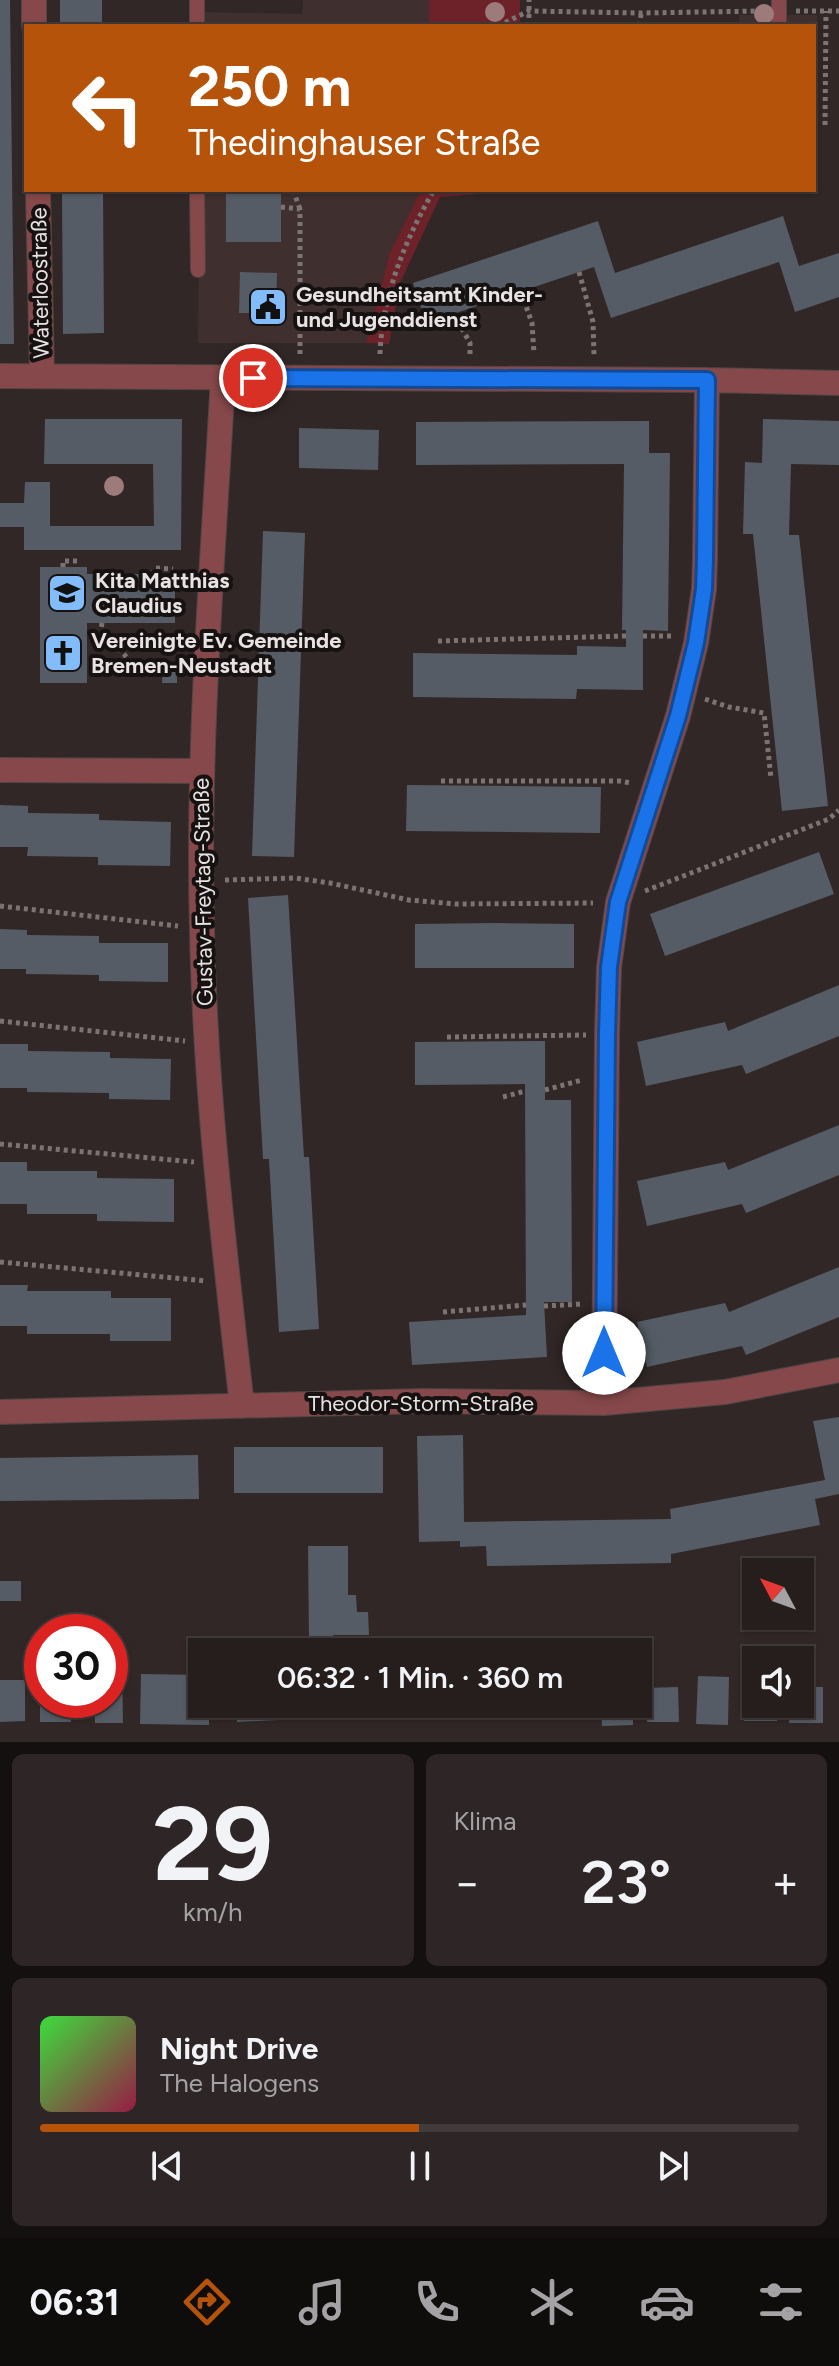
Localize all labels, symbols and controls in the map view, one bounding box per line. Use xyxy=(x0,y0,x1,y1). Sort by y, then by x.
text: 250 m xyxy=(188,53,351,120)
icon: left xyxy=(56,56,160,160)
text: Thedinghauser Straße xyxy=(188,121,541,164)
street label: Waterloostraße xyxy=(25,207,55,359)
place label: Gesundheitsamt Kinder- und Jugenddienst xyxy=(296,281,543,333)
public building icon: Gesundheitsamt Kinder- und Jugenddienst xyxy=(247,286,289,328)
pin xyxy=(219,344,287,412)
icon: arrive xyxy=(231,356,275,400)
place label: Kita Matthias Claudius xyxy=(95,567,230,619)
school or university icon: Kita Matthias Claudius xyxy=(46,572,88,614)
place label: Vereinigte Ev. Gemeinde Bremen-Neustadt xyxy=(91,627,341,679)
church icon: Vereinigte Ev. Gemeinde Bremen-Neustadt xyxy=(42,632,84,674)
street label: Gustav-Freytag-Straße xyxy=(188,778,218,1006)
position arrow xyxy=(562,1311,646,1395)
street label: Theodor-Storm-Straße xyxy=(308,1390,534,1417)
north arrow xyxy=(742,1558,814,1630)
map controls xyxy=(742,1558,814,1718)
speed limit sign: 30 xyxy=(24,1614,128,1718)
button: sound xyxy=(742,1646,814,1718)
text: 06:32 · 1 Min. · 360 m xyxy=(277,1659,563,1696)
text: 29 xyxy=(152,1781,273,1906)
text: Klima xyxy=(454,1805,517,1837)
text: 23° xyxy=(581,1846,671,1918)
text: − xyxy=(454,1856,481,1909)
text: + xyxy=(772,1856,799,1909)
text: km/h xyxy=(183,1896,242,1928)
text: Night Drive xyxy=(160,2030,318,2067)
text: The Halogens xyxy=(160,2067,319,2099)
icon: previous xyxy=(145,2144,189,2188)
icon: pause xyxy=(398,2144,442,2188)
icon: next xyxy=(651,2144,695,2188)
icon: directions xyxy=(179,2274,235,2330)
icon: music xyxy=(294,2274,350,2330)
icon: phone xyxy=(409,2274,465,2330)
icon: climate xyxy=(524,2274,580,2330)
icon: car xyxy=(639,2274,695,2330)
icon: filters xyxy=(753,2274,809,2330)
text: 06:31 xyxy=(29,2281,120,2324)

